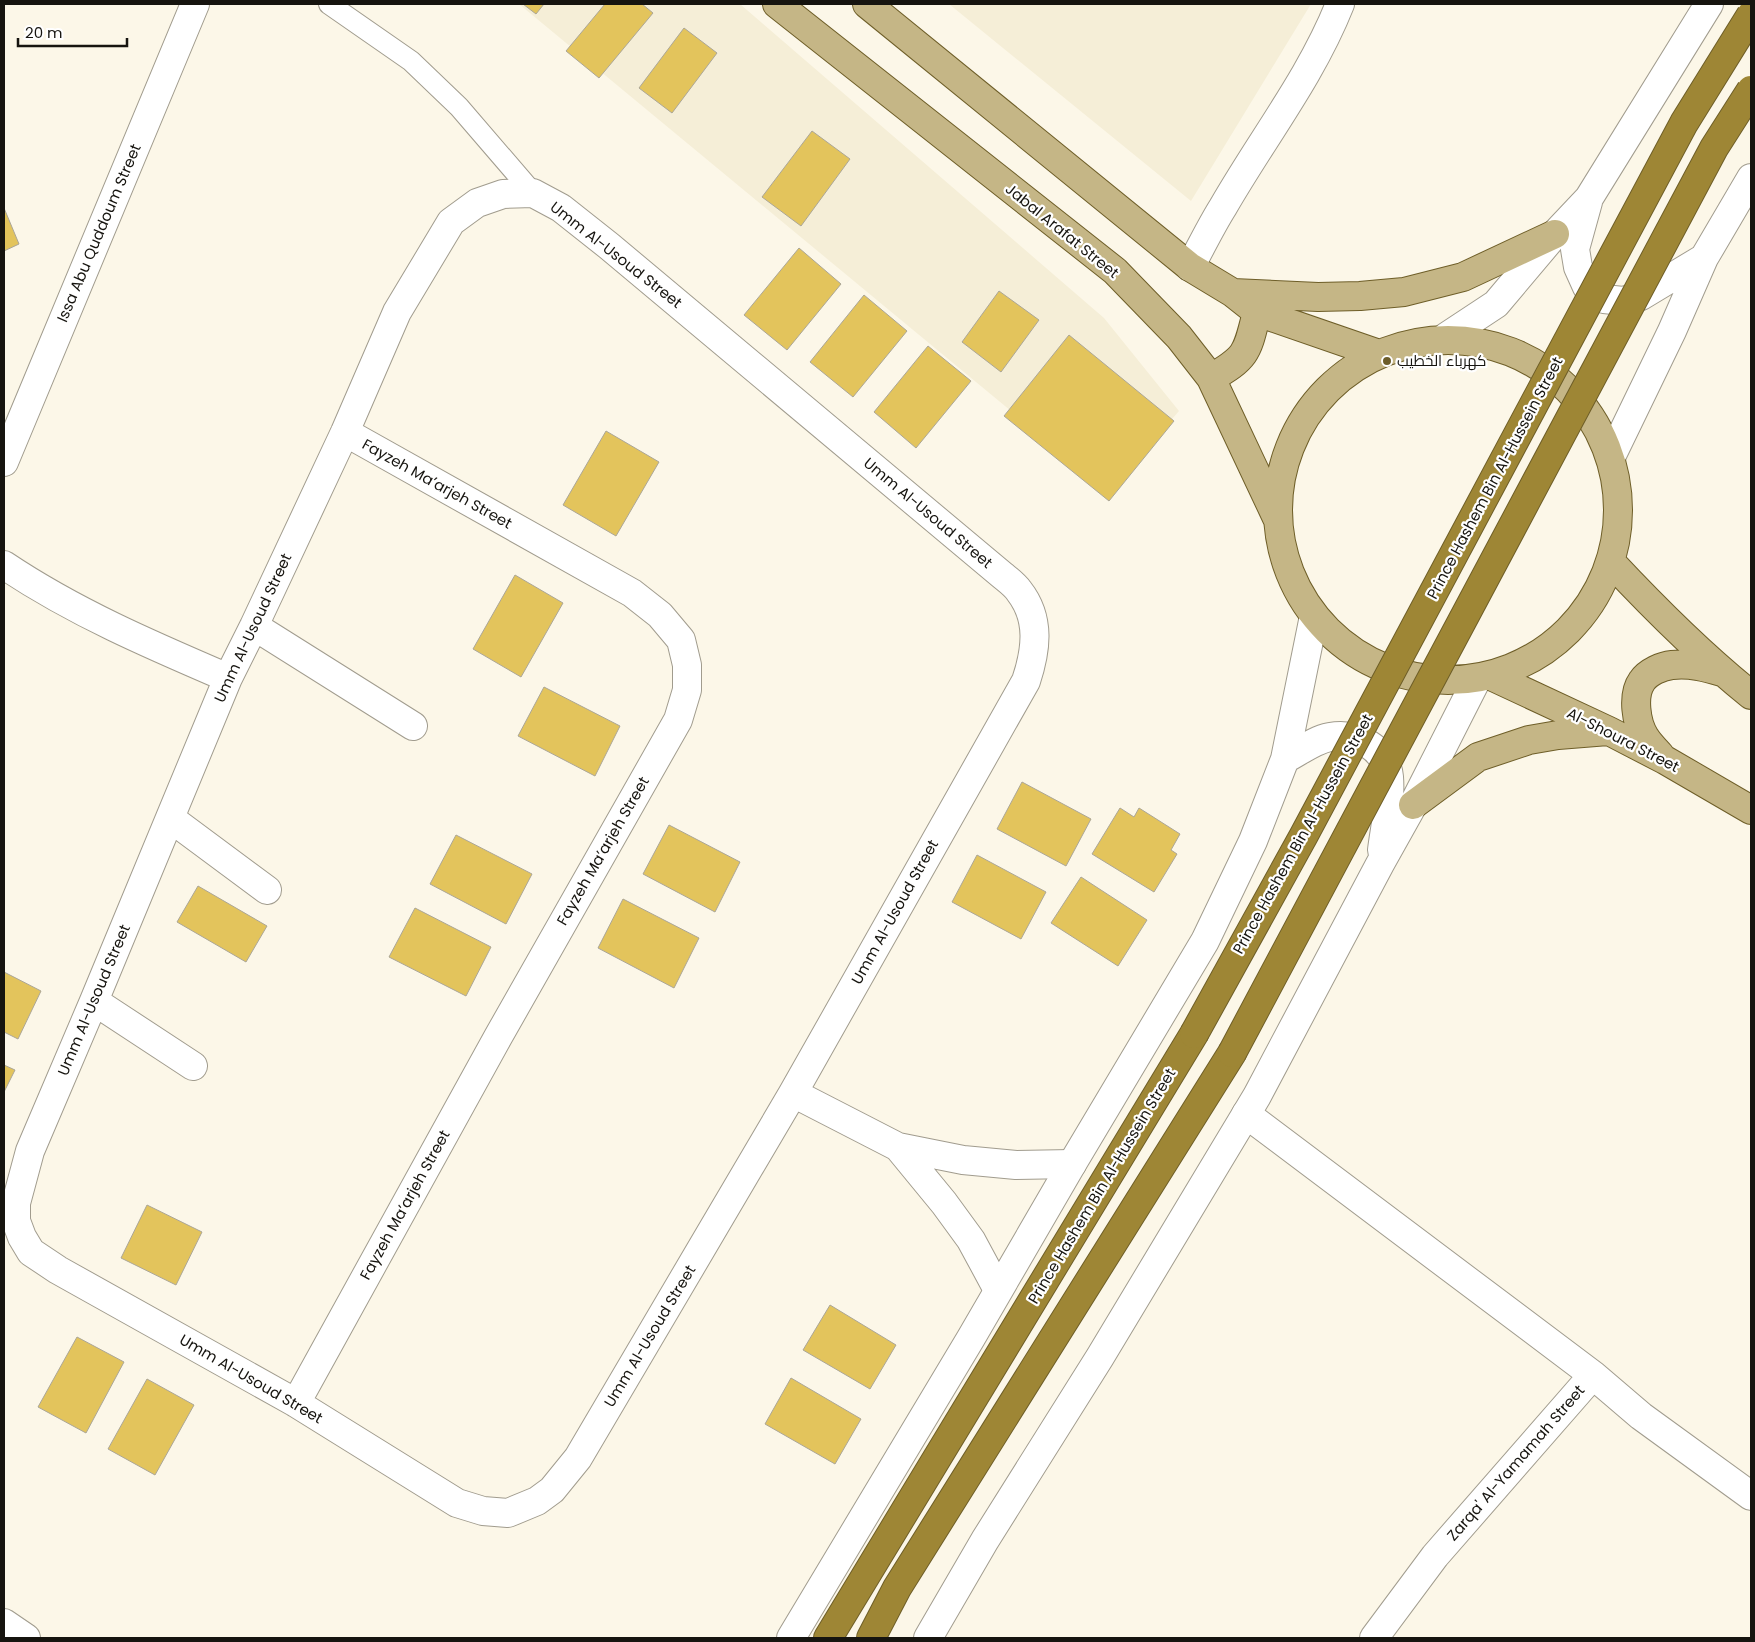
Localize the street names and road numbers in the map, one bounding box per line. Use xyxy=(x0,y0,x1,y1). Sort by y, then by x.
street label: Issa Abu Quddoum Street xyxy=(51,140,146,325)
street label: Jabal Arafat Street xyxy=(1001,178,1123,283)
street label: Umm Al-Usoud Street xyxy=(546,196,687,313)
street label: Prince Hashem Bin Al-Hussein Street xyxy=(1422,353,1568,603)
street label: Fayzeh Ma’arjeh Street xyxy=(358,434,516,534)
street label: Umm Al-Usoud Street xyxy=(859,452,997,573)
street label: Umm Al-Usoud Street xyxy=(209,550,296,706)
street label: Al-Shoura Street xyxy=(1564,702,1683,777)
street label: Prince Hashem Bin Al-Hussein Street xyxy=(1228,710,1378,958)
street label: Fayzeh Ma’arjeh Street xyxy=(551,773,654,929)
street label: Umm Al-Usoud Street xyxy=(846,836,943,988)
street label: Umm Al-Usoud Street xyxy=(52,921,135,1079)
street label: Prince Hashem Bin Al-Hussein Street xyxy=(1023,1064,1180,1307)
street label: Fayzeh Ma’arjeh Street xyxy=(355,1126,455,1284)
street label: Umm Al-Usoud Street xyxy=(599,1261,700,1411)
street label: Umm Al-Usoud Street xyxy=(176,1329,327,1428)
street label: Zarqa' Al-Yamamah Street xyxy=(1442,1380,1589,1545)

